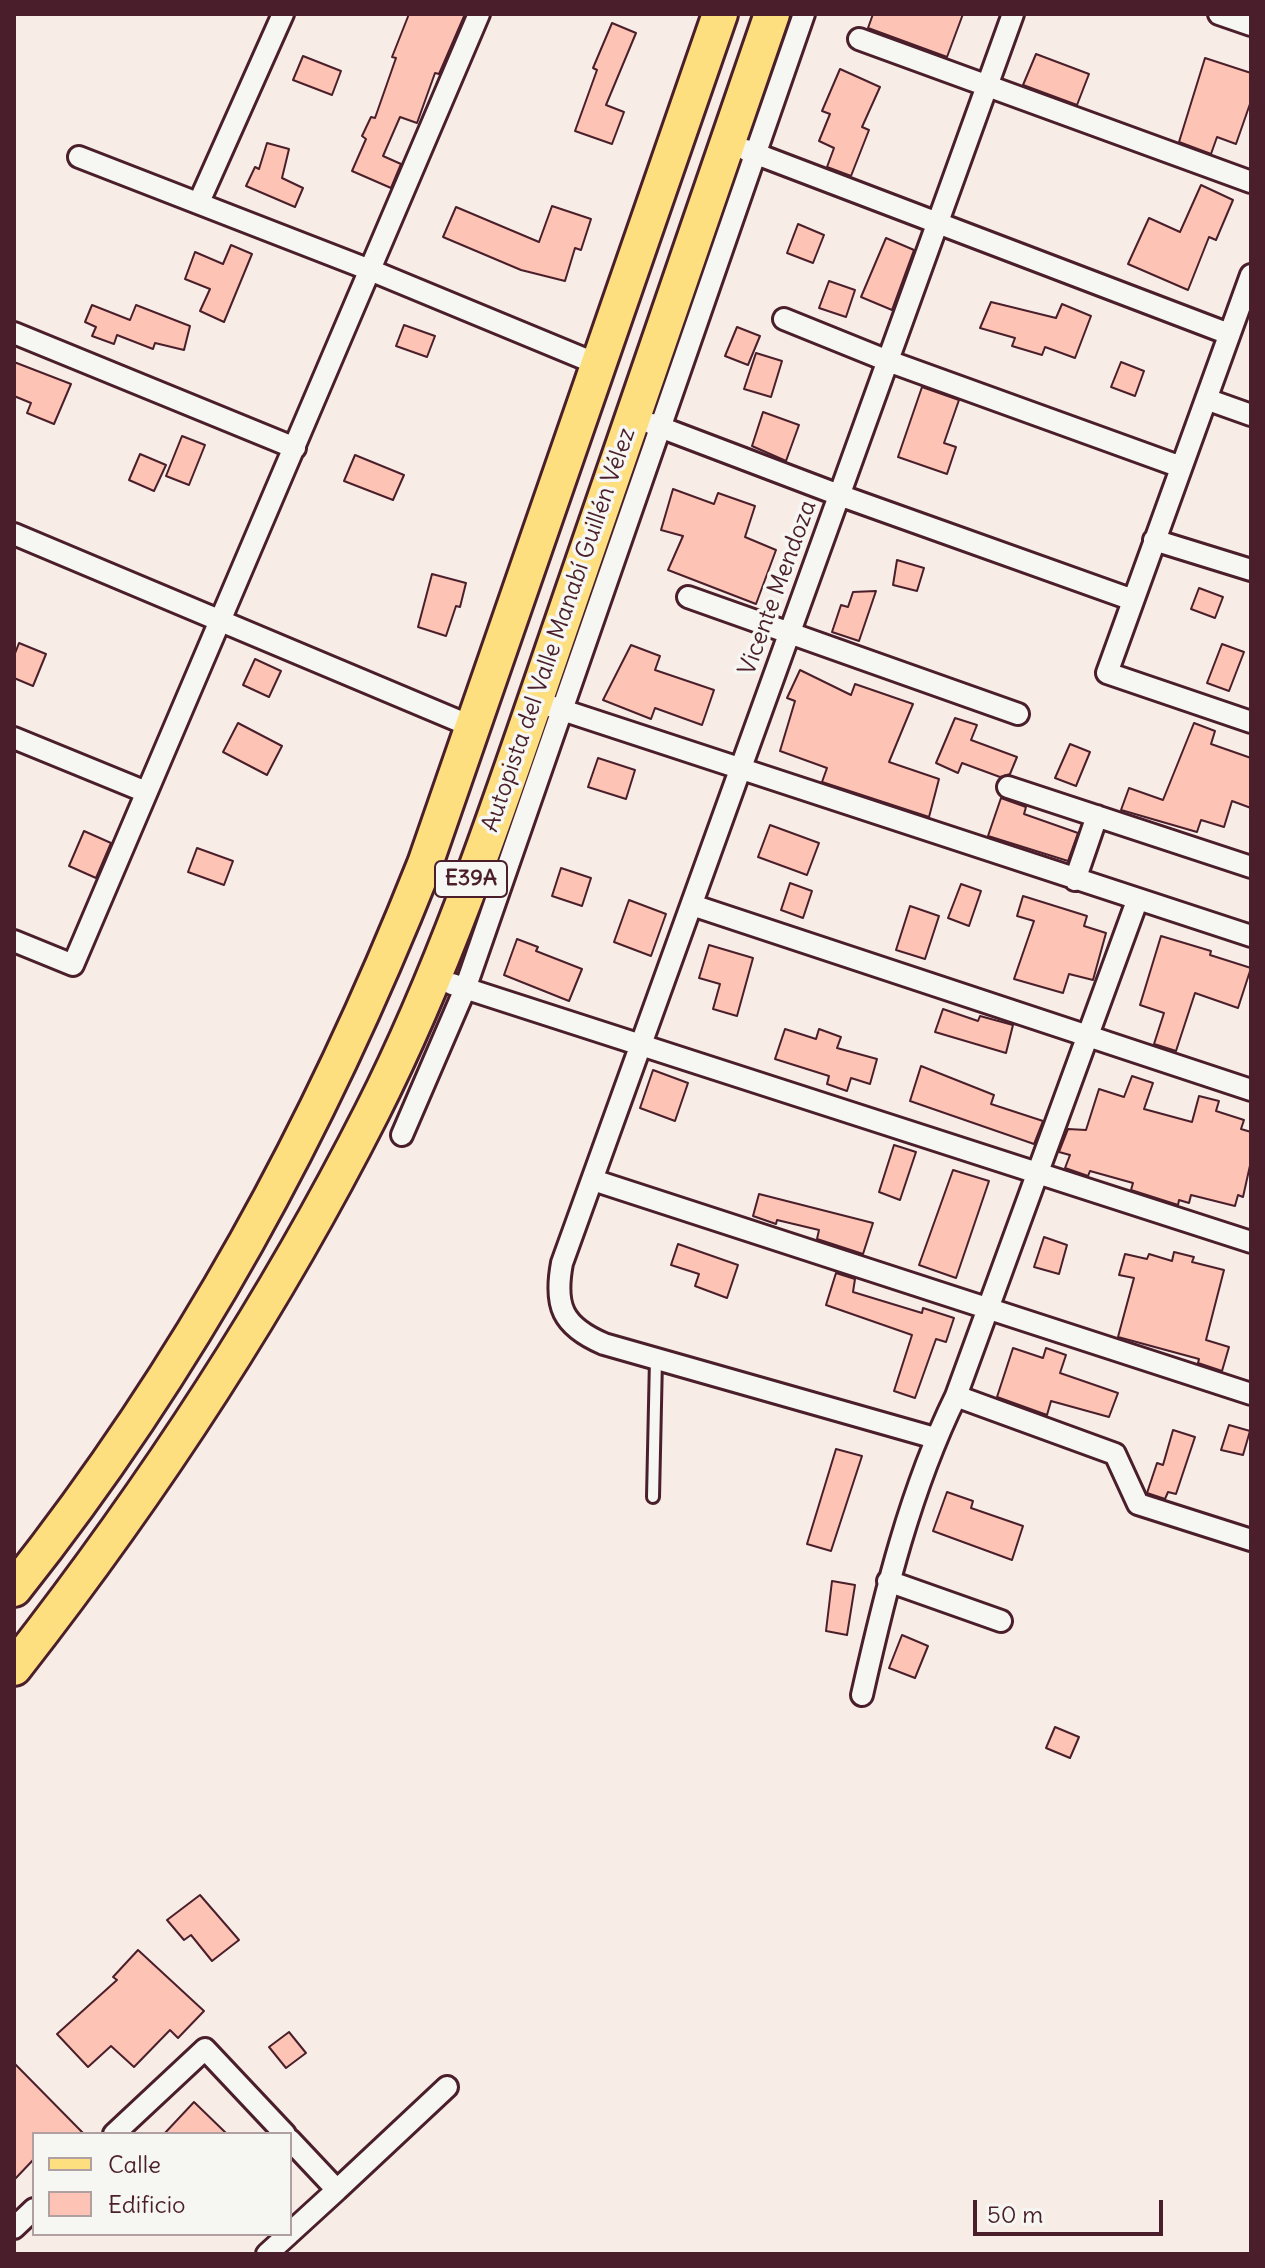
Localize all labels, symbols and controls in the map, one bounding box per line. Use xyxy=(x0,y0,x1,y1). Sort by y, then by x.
street label: Autopista del Valle Manabí Guillén Vélez xyxy=(476,424,642,836)
street label: Vicente Mendoza xyxy=(733,497,823,679)
road number: E39A xyxy=(435,861,507,897)
legend xyxy=(32,2132,292,2236)
text: Calle xyxy=(108,2149,161,2179)
scale bar xyxy=(977,2184,1167,2234)
text: Edificio xyxy=(108,2189,186,2219)
text: 50 m xyxy=(987,2199,1043,2229)

